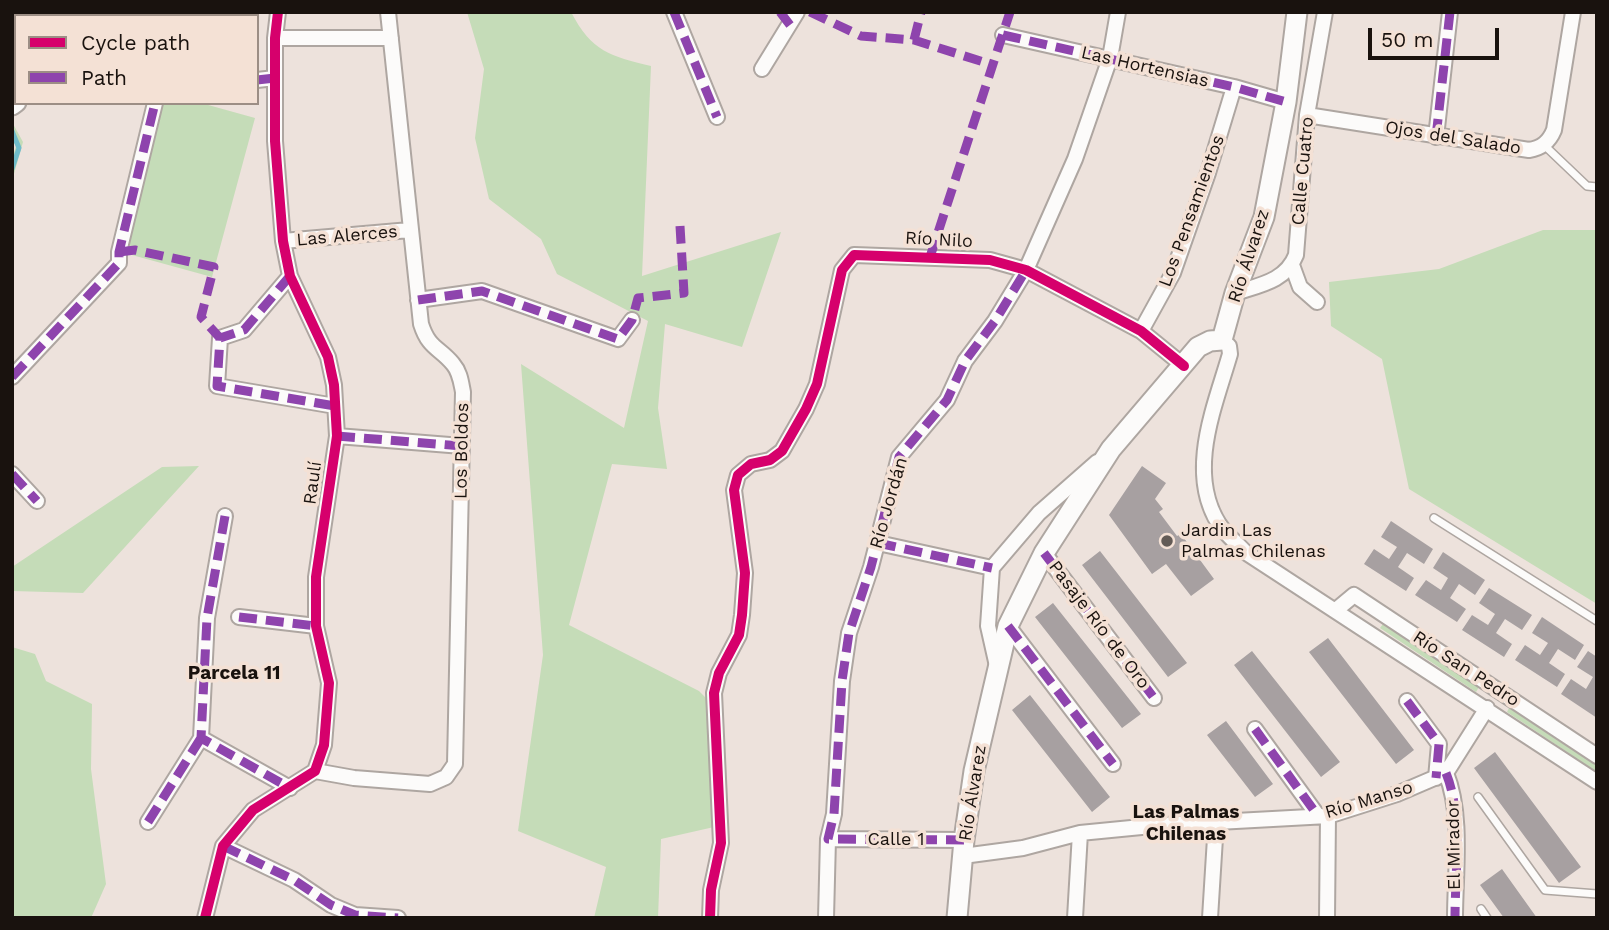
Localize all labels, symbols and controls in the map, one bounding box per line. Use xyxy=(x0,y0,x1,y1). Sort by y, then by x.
legend xyxy=(14,14,259,105)
scale bar xyxy=(1371,14,1502,58)
text: 50 m xyxy=(1381,27,1433,52)
text: Cycle path xyxy=(81,30,190,55)
street label: Las Hortensias xyxy=(1079,42,1211,92)
text: Path xyxy=(81,65,127,90)
street label: Calle Cuatro xyxy=(1288,116,1318,226)
street label: Ojos del Salado xyxy=(1384,117,1522,159)
street label: Los Pensamientos xyxy=(1154,132,1230,290)
street label: Río Álvarez xyxy=(1224,207,1274,305)
street label: Las Alerces xyxy=(296,221,398,251)
street label: Río Nilo xyxy=(905,227,973,253)
street label: Los Boldos xyxy=(450,403,474,499)
street label: Río Jordán xyxy=(866,455,912,551)
street label: Raulí xyxy=(299,460,327,506)
place label: Jardin Las Palmas Chilenas xyxy=(1181,520,1326,562)
marker: Jardin Las Palmas Chilenas xyxy=(1159,533,1175,549)
street label: Pasaje Río de Oro xyxy=(1044,557,1154,693)
street label: Río San Pedro xyxy=(1409,627,1523,711)
district label: Parcela 11 xyxy=(188,662,280,684)
street label: Río Álvarez xyxy=(955,743,991,843)
street label: Río Manso xyxy=(1323,776,1415,824)
street label: El Mirador xyxy=(1442,800,1466,890)
district label: Las Palmas Chilenas xyxy=(1133,801,1239,845)
street label: Calle 1 xyxy=(867,829,925,851)

